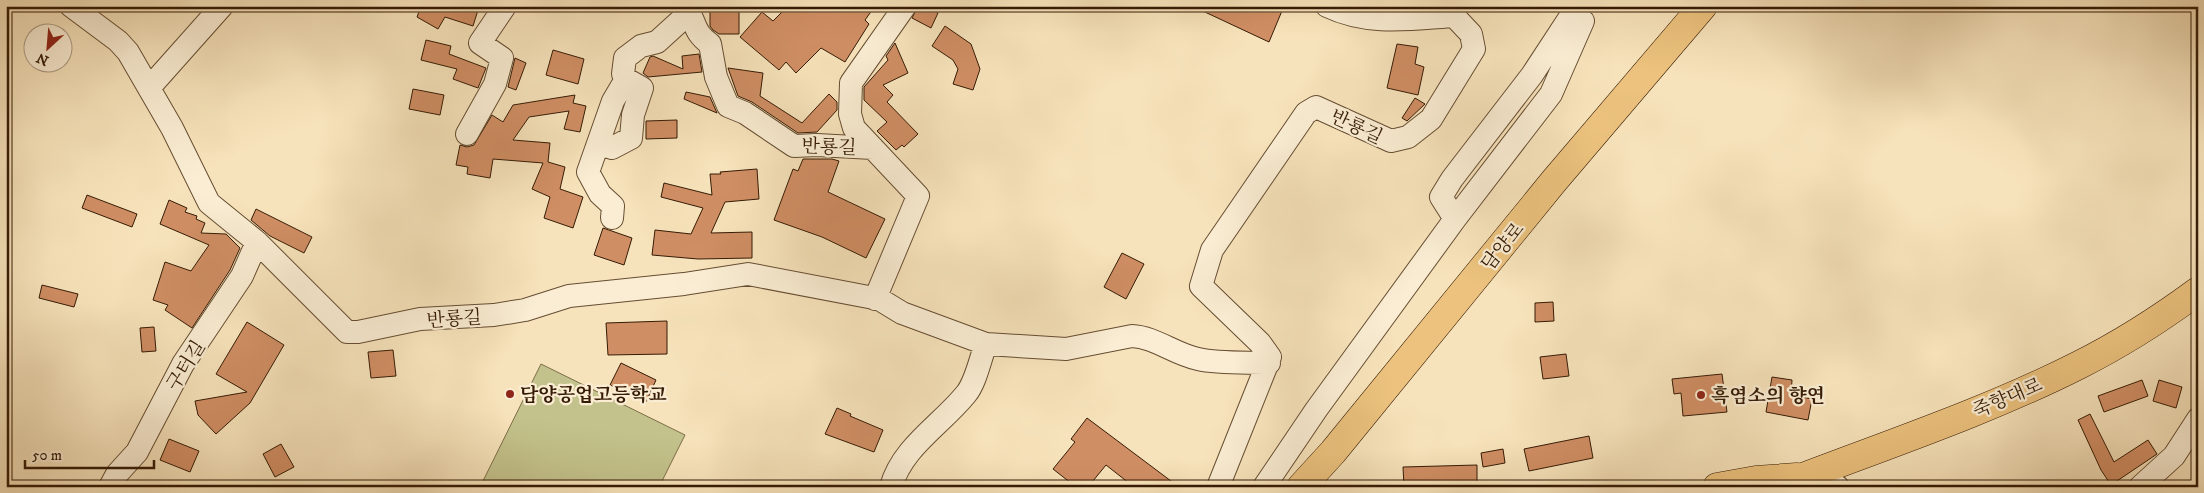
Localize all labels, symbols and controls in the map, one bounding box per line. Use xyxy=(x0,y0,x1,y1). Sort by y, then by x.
north arrow xyxy=(22,22,72,72)
text: N xyxy=(33,48,52,69)
street label: 반룡길 xyxy=(1327,105,1386,149)
street label: 반룡길 xyxy=(801,135,857,160)
street label: 담양로 xyxy=(1477,218,1529,276)
street label: 반룡길 xyxy=(426,306,482,333)
street label: 구터길 xyxy=(162,336,211,395)
street label: 죽향대로 xyxy=(1969,373,2046,423)
place label: 담양공업고등학교 xyxy=(520,384,667,407)
place label: 흑염소의 향연 xyxy=(1711,385,1825,408)
marker: 담양공업고등학교 xyxy=(504,388,516,400)
marker: 흑염소의 향연 xyxy=(1695,389,1707,401)
scale bar xyxy=(25,438,154,470)
text: 50 m xyxy=(32,446,62,465)

